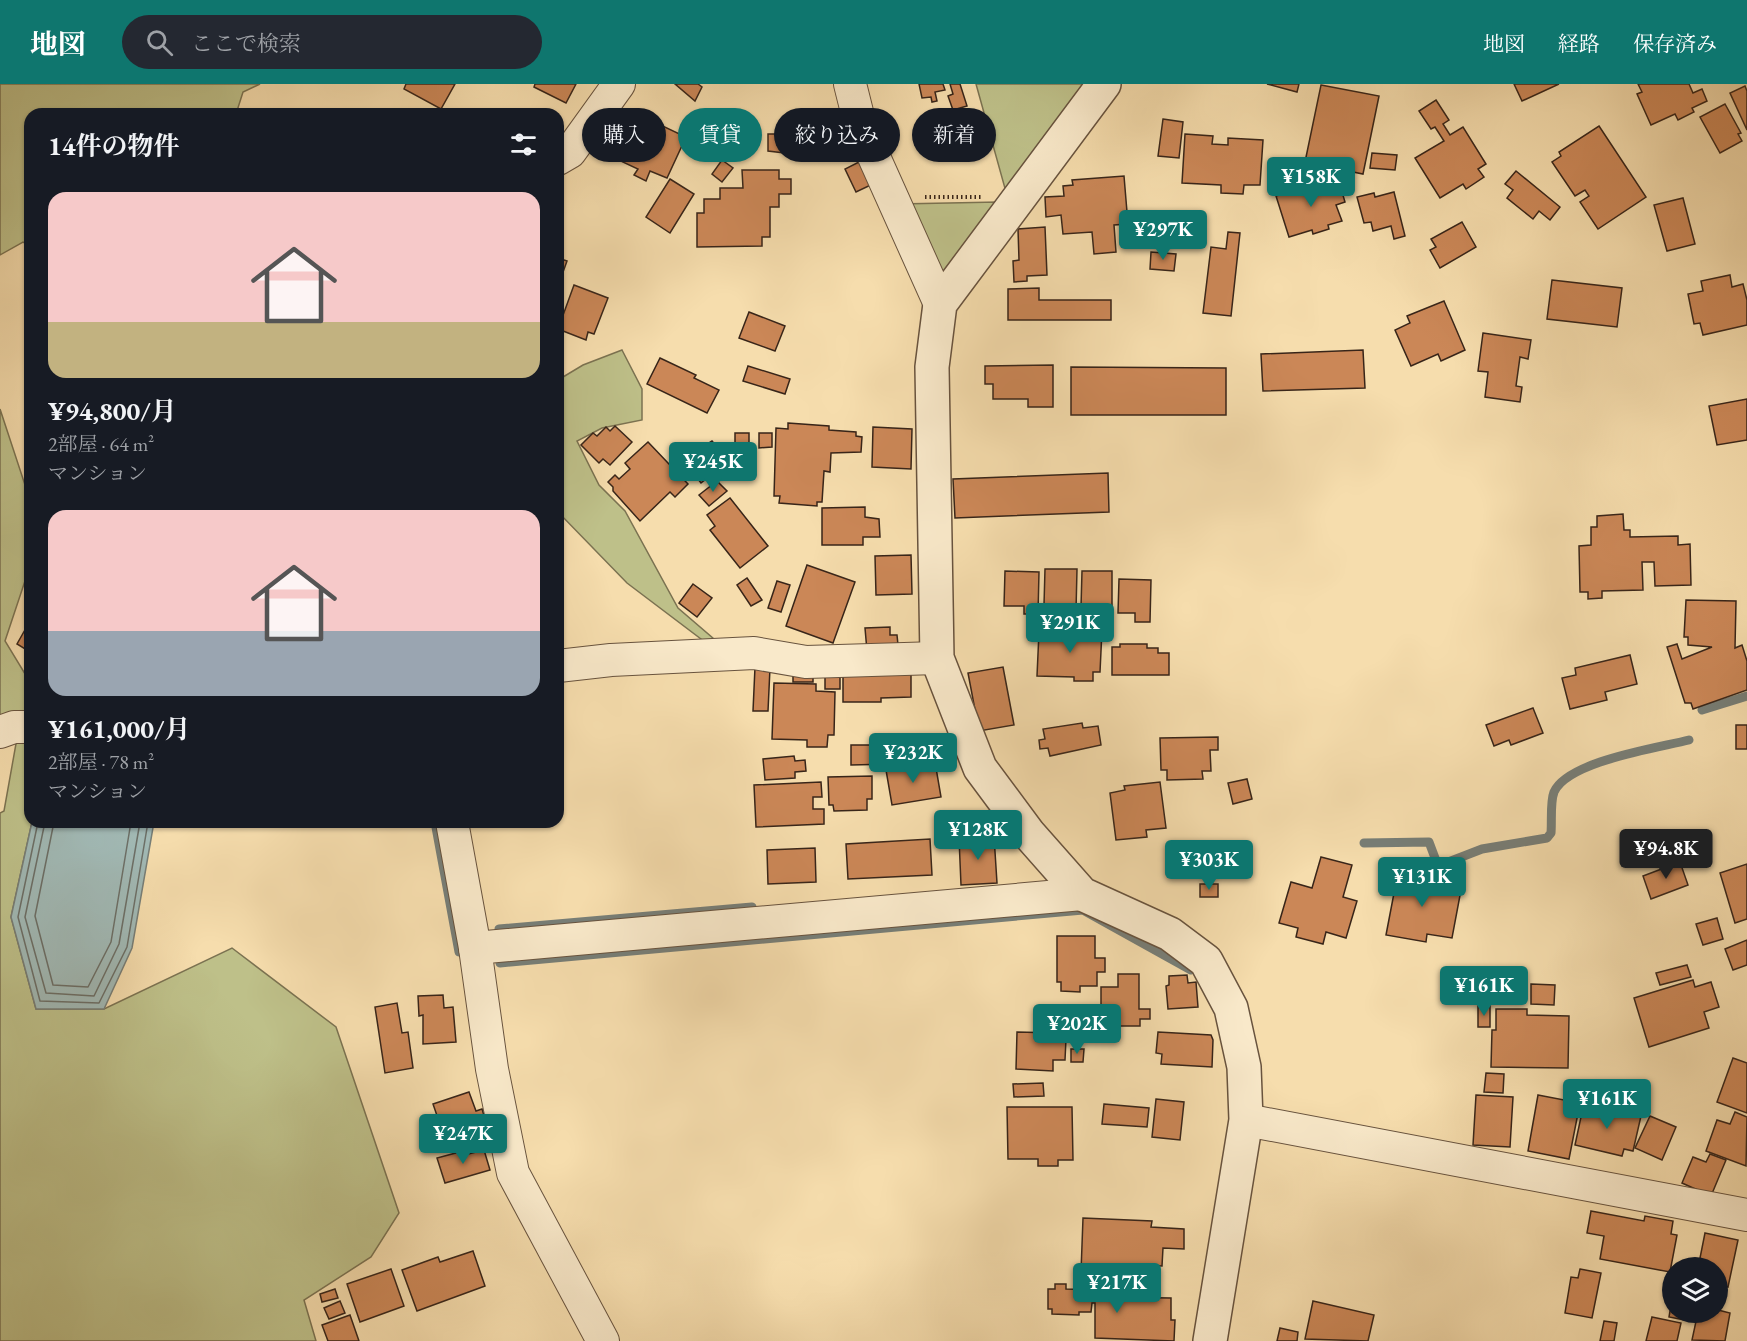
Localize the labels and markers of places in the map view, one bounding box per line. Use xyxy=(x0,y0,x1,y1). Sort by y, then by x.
pin: ¥158K xyxy=(1269,157,1353,208)
pin: ¥297K xyxy=(1121,210,1205,261)
pin: ¥245K xyxy=(671,442,755,493)
pin: ¥291K xyxy=(1028,603,1112,654)
pin: ¥232K xyxy=(871,733,955,784)
pin: ¥128K xyxy=(936,810,1020,861)
pin: ¥94.8K xyxy=(1617,829,1715,880)
pin: ¥303K xyxy=(1167,840,1251,891)
pin: ¥131K xyxy=(1380,857,1464,908)
pin: ¥161K xyxy=(1442,966,1526,1017)
pin: ¥202K xyxy=(1035,1004,1119,1055)
pin: ¥161K xyxy=(1565,1079,1649,1130)
pin: ¥247K xyxy=(421,1114,505,1165)
pin: ¥217K xyxy=(1075,1263,1159,1314)

